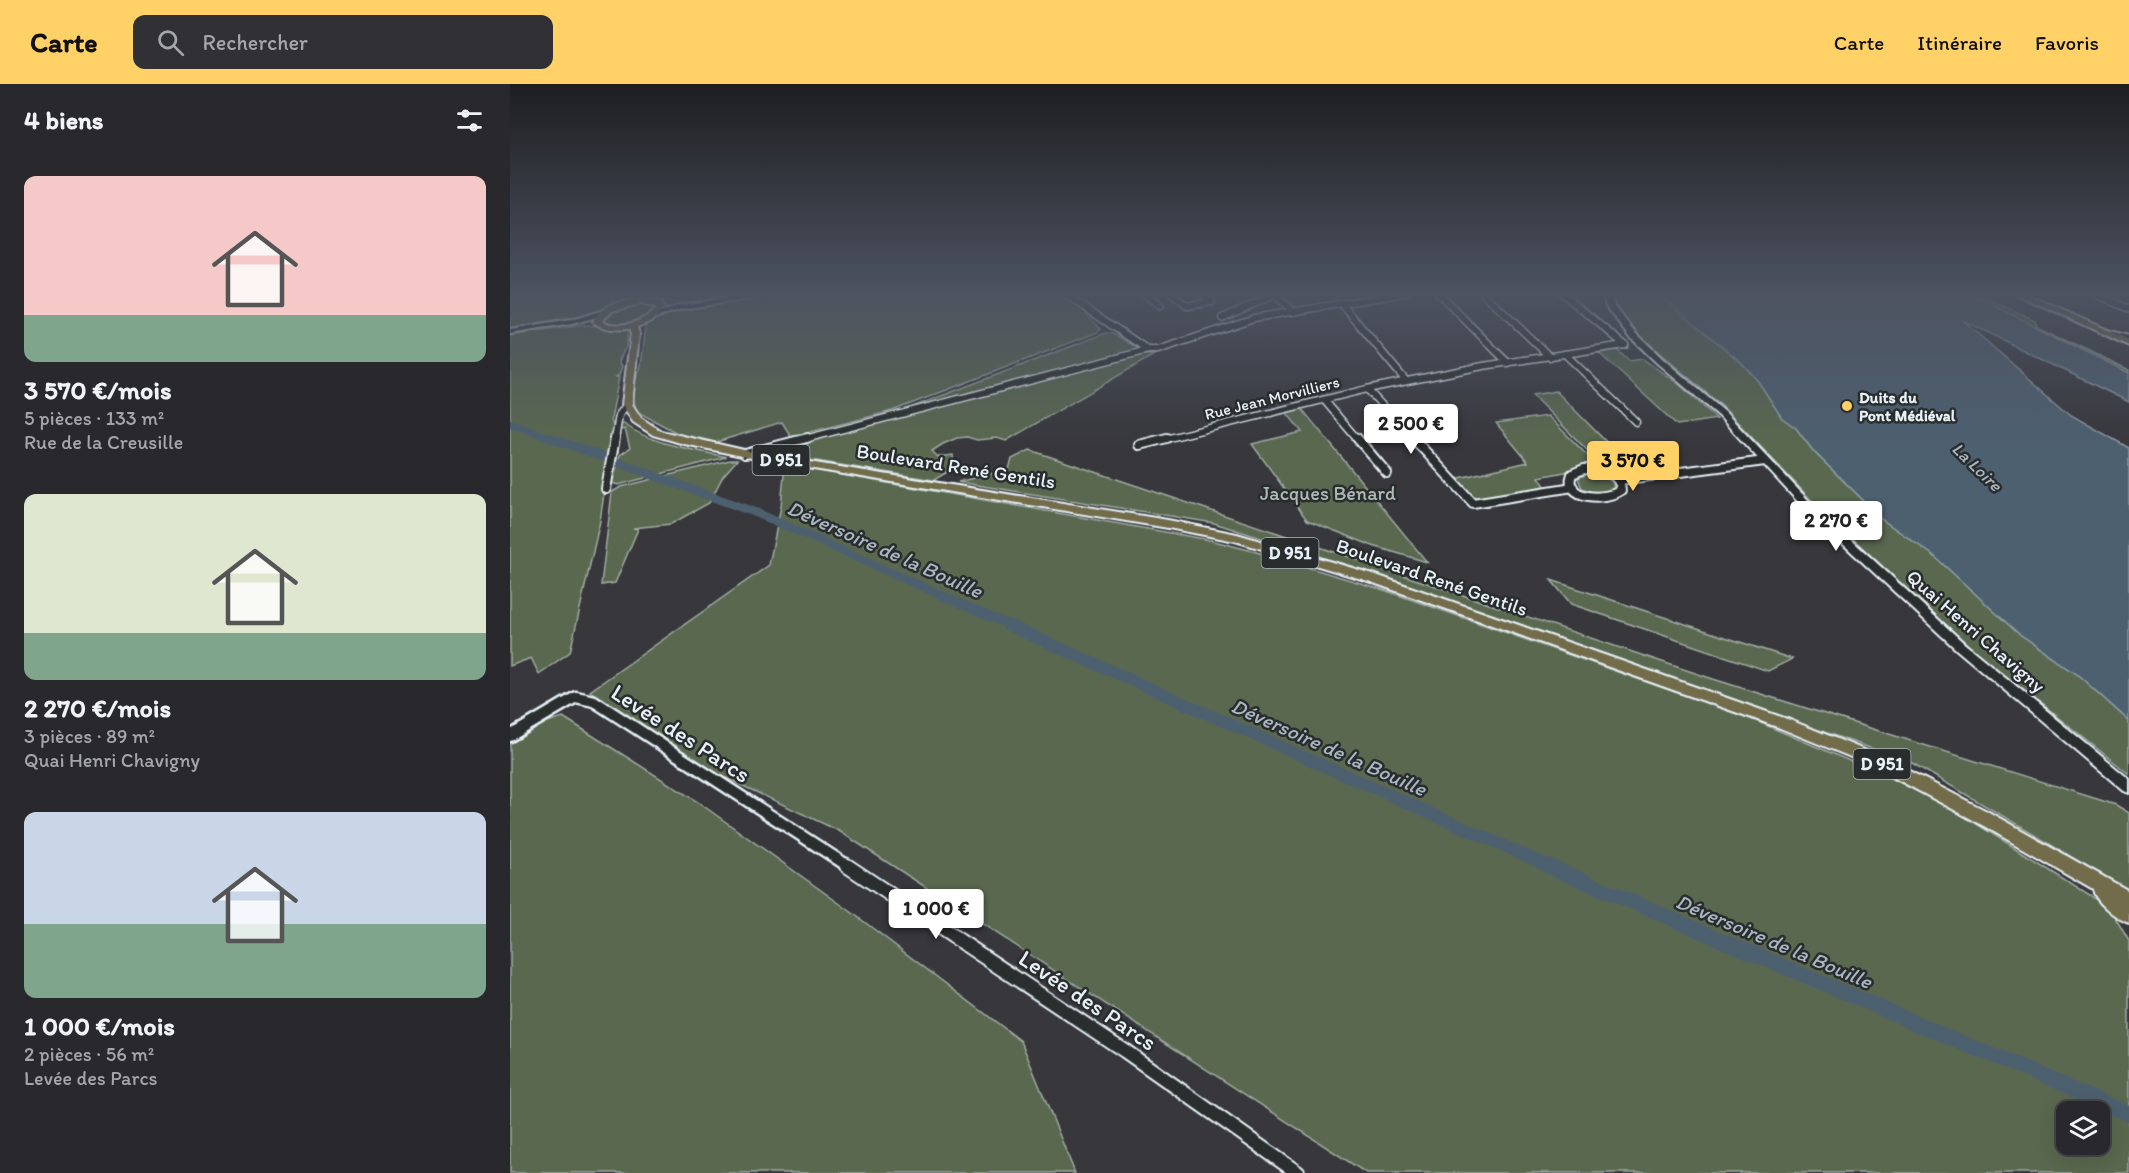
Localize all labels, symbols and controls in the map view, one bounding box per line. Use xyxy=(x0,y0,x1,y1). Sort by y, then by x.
search box xyxy=(133,15,553,69)
text: Carte xyxy=(30,25,97,59)
icon: search xyxy=(154,26,187,59)
text: Rechercher xyxy=(202,29,308,56)
text: Carte xyxy=(1834,30,1884,55)
text: Itinéraire xyxy=(1917,30,2002,55)
text: Favoris xyxy=(2035,30,2099,55)
text: 4 biens xyxy=(24,104,104,136)
icon: filters xyxy=(453,104,486,137)
icon: home xyxy=(201,215,309,323)
street label: Rue Jean Morvilliers xyxy=(1203,372,1341,424)
text: 3 570 €/mois xyxy=(24,374,172,406)
place label: Duits du Pont Médiéval xyxy=(1859,388,1956,425)
marker: Duits du Pont Médiéval xyxy=(1840,399,1854,413)
pin: 2 500 € xyxy=(1356,404,1466,455)
text: 5 pièces · 133 m² xyxy=(24,406,164,430)
text: 2 500 € xyxy=(1378,411,1444,435)
text: Rue de la Creusille xyxy=(24,430,183,454)
street label: Boulevard René Gentils xyxy=(855,438,1057,494)
water label: La Loire xyxy=(1947,438,2008,497)
pin: 3 570 € xyxy=(1578,441,1688,492)
road number: D 951 xyxy=(752,445,810,475)
text: 3 570 € xyxy=(1601,448,1665,472)
park label: Jacques Bénard xyxy=(1260,481,1396,505)
water label: Déversoire de la Bouille xyxy=(784,495,987,604)
pin: 2 270 € xyxy=(1781,501,1891,552)
text: 2 270 € xyxy=(1804,508,1868,532)
icon: home xyxy=(201,533,309,641)
street label: Boulevard René Gentils xyxy=(1333,533,1531,621)
road number: D 951 xyxy=(1262,538,1318,568)
street label: Quai Henri Chavigny xyxy=(1902,564,2051,698)
street label: Levée des Parcs xyxy=(606,677,756,789)
text: 2 270 €/mois xyxy=(24,692,171,724)
water label: Déversoire de la Bouille xyxy=(1228,693,1431,802)
text: 3 pièces · 89 m² xyxy=(24,724,155,748)
text: Quai Henri Chavigny xyxy=(24,748,200,772)
road number: D 951 xyxy=(1854,749,1910,779)
icon: home xyxy=(201,851,309,959)
water label: Déversoire de la Bouille xyxy=(1672,888,1877,994)
pin: 1 000 € xyxy=(881,889,991,940)
text: 1 000 € xyxy=(903,896,969,920)
street label: Levée des Parcs xyxy=(1013,943,1163,1057)
text: 1 000 €/mois xyxy=(24,1010,175,1042)
text: 2 pièces · 56 m² xyxy=(24,1042,154,1066)
text: Levée des Parcs xyxy=(24,1066,158,1090)
map controls xyxy=(2056,1101,2110,1155)
button: layers xyxy=(2056,1101,2110,1155)

